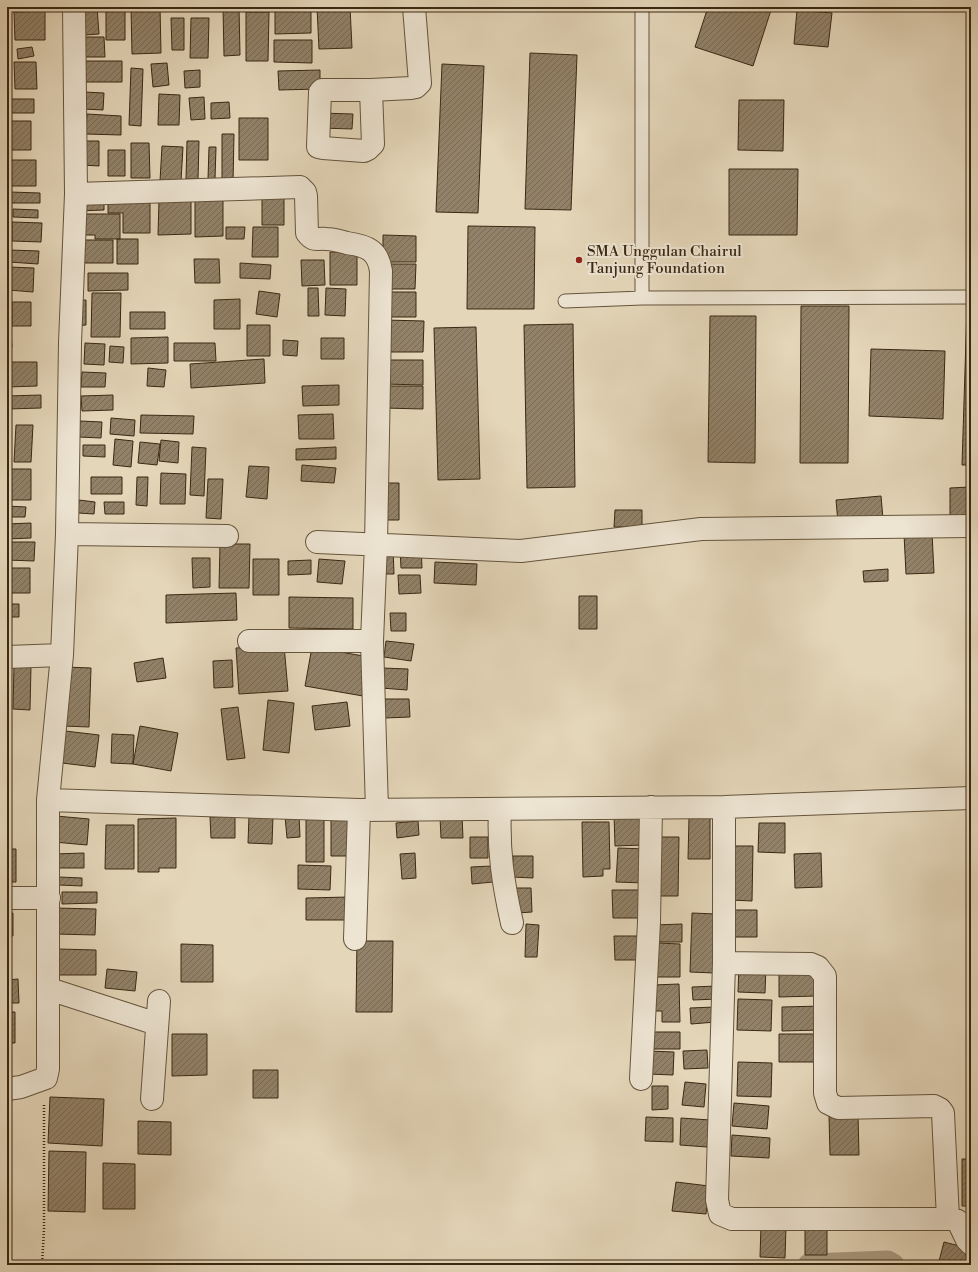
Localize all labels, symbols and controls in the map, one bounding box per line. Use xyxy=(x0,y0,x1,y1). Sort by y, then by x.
place label: SMA Unggulan Chairul Tanjung Foundation xyxy=(587,242,742,278)
marker: SMA Unggulan Chairul Tanjung Foundation xyxy=(574,255,584,265)

